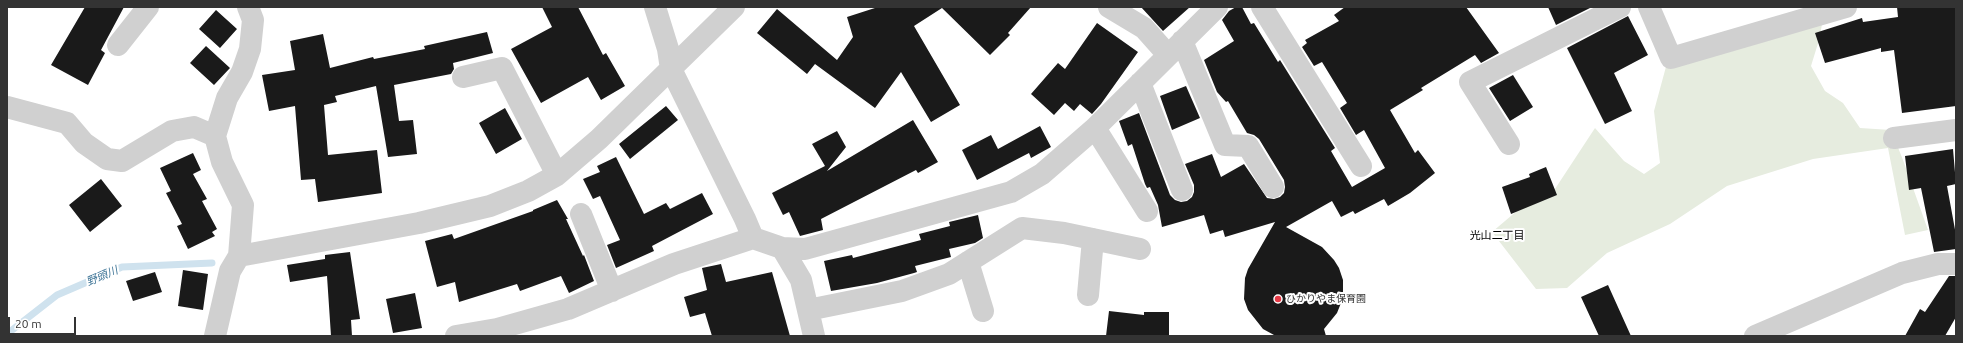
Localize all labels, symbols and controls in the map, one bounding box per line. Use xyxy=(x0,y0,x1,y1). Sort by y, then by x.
district label: 光山二丁目 xyxy=(1470,228,1524,242)
water label: 野頭川 xyxy=(84,263,120,289)
place label: ひかりやま保育園 xyxy=(1286,293,1366,305)
marker: ひかりやま保育園 xyxy=(1273,294,1283,304)
scale bar xyxy=(10,309,78,335)
text: 20 m xyxy=(15,317,42,330)

